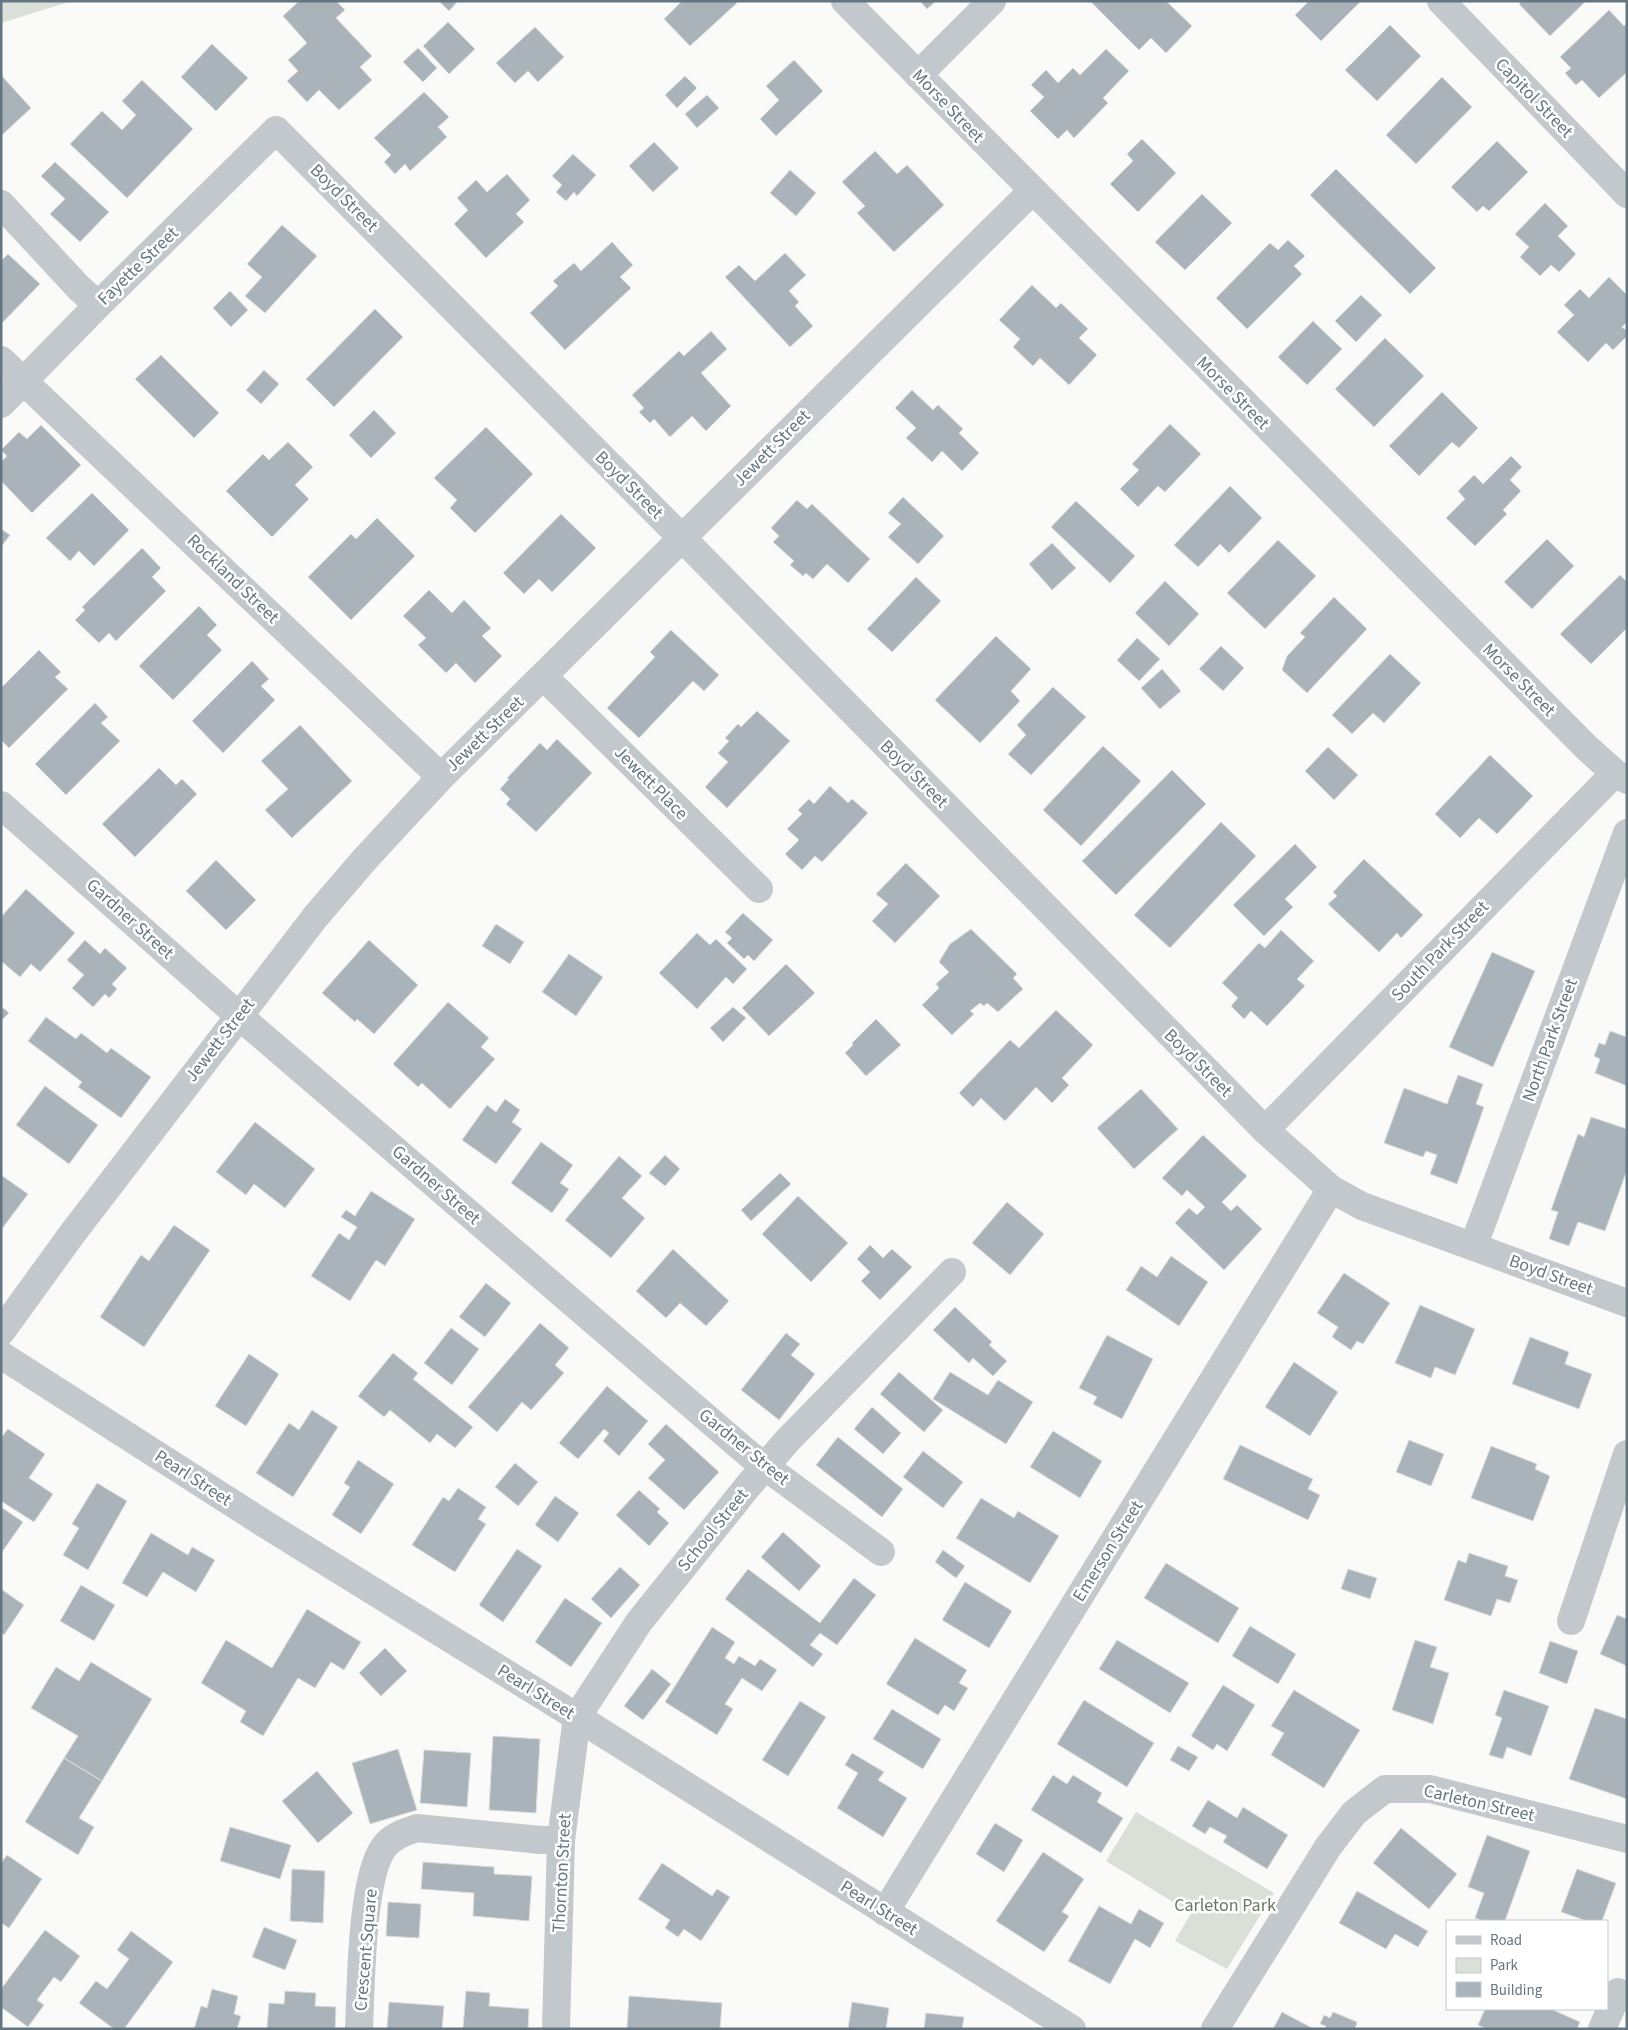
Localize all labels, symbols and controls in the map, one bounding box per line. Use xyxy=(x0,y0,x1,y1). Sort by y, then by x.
street label: Capitol Street xyxy=(1489,52,1579,144)
street label: Morse Street xyxy=(906,63,990,149)
street label: Boyd Street xyxy=(304,158,384,238)
street label: Fayette Street xyxy=(92,221,184,311)
street label: Morse Street xyxy=(1191,351,1275,435)
street label: Jewett Street xyxy=(728,404,816,492)
street label: Boyd Street xyxy=(589,445,669,525)
street label: Rockland Street xyxy=(181,529,285,629)
street label: Morse Street xyxy=(1477,638,1561,722)
street label: Jewett Street xyxy=(440,690,530,778)
street label: Boyd Street xyxy=(874,734,954,814)
street label: Jewett Place xyxy=(608,740,694,826)
street label: Gardner Street xyxy=(81,873,179,965)
street label: South Park Street xyxy=(1386,895,1494,1007)
street label: North Park Street xyxy=(1516,975,1584,1105)
street label: Jewett Street xyxy=(179,993,261,1087)
street label: Boyd Street xyxy=(1158,1023,1238,1103)
street label: Gardner Street xyxy=(386,1139,486,1231)
street label: Boyd Street xyxy=(1506,1248,1596,1302)
street label: Gardner Street xyxy=(693,1403,795,1491)
street label: Pearl Street xyxy=(150,1444,236,1512)
street label: School Street xyxy=(672,1483,754,1577)
street label: Emerson Street xyxy=(1067,1495,1149,1607)
street label: Pearl Street xyxy=(492,1658,580,1726)
street label: Carleton Street xyxy=(1421,1778,1537,1828)
street label: Thornton Street xyxy=(546,1813,578,1933)
street label: Pearl Street xyxy=(835,1874,923,1942)
street label: Crescent Square xyxy=(348,1888,384,2012)
park label: Carleton Park xyxy=(1174,1893,1276,1918)
legend xyxy=(1446,1920,1608,2010)
text: Road xyxy=(1490,1930,1522,1951)
text: Park xyxy=(1490,1955,1519,1976)
text: Building xyxy=(1490,1980,1543,2001)

